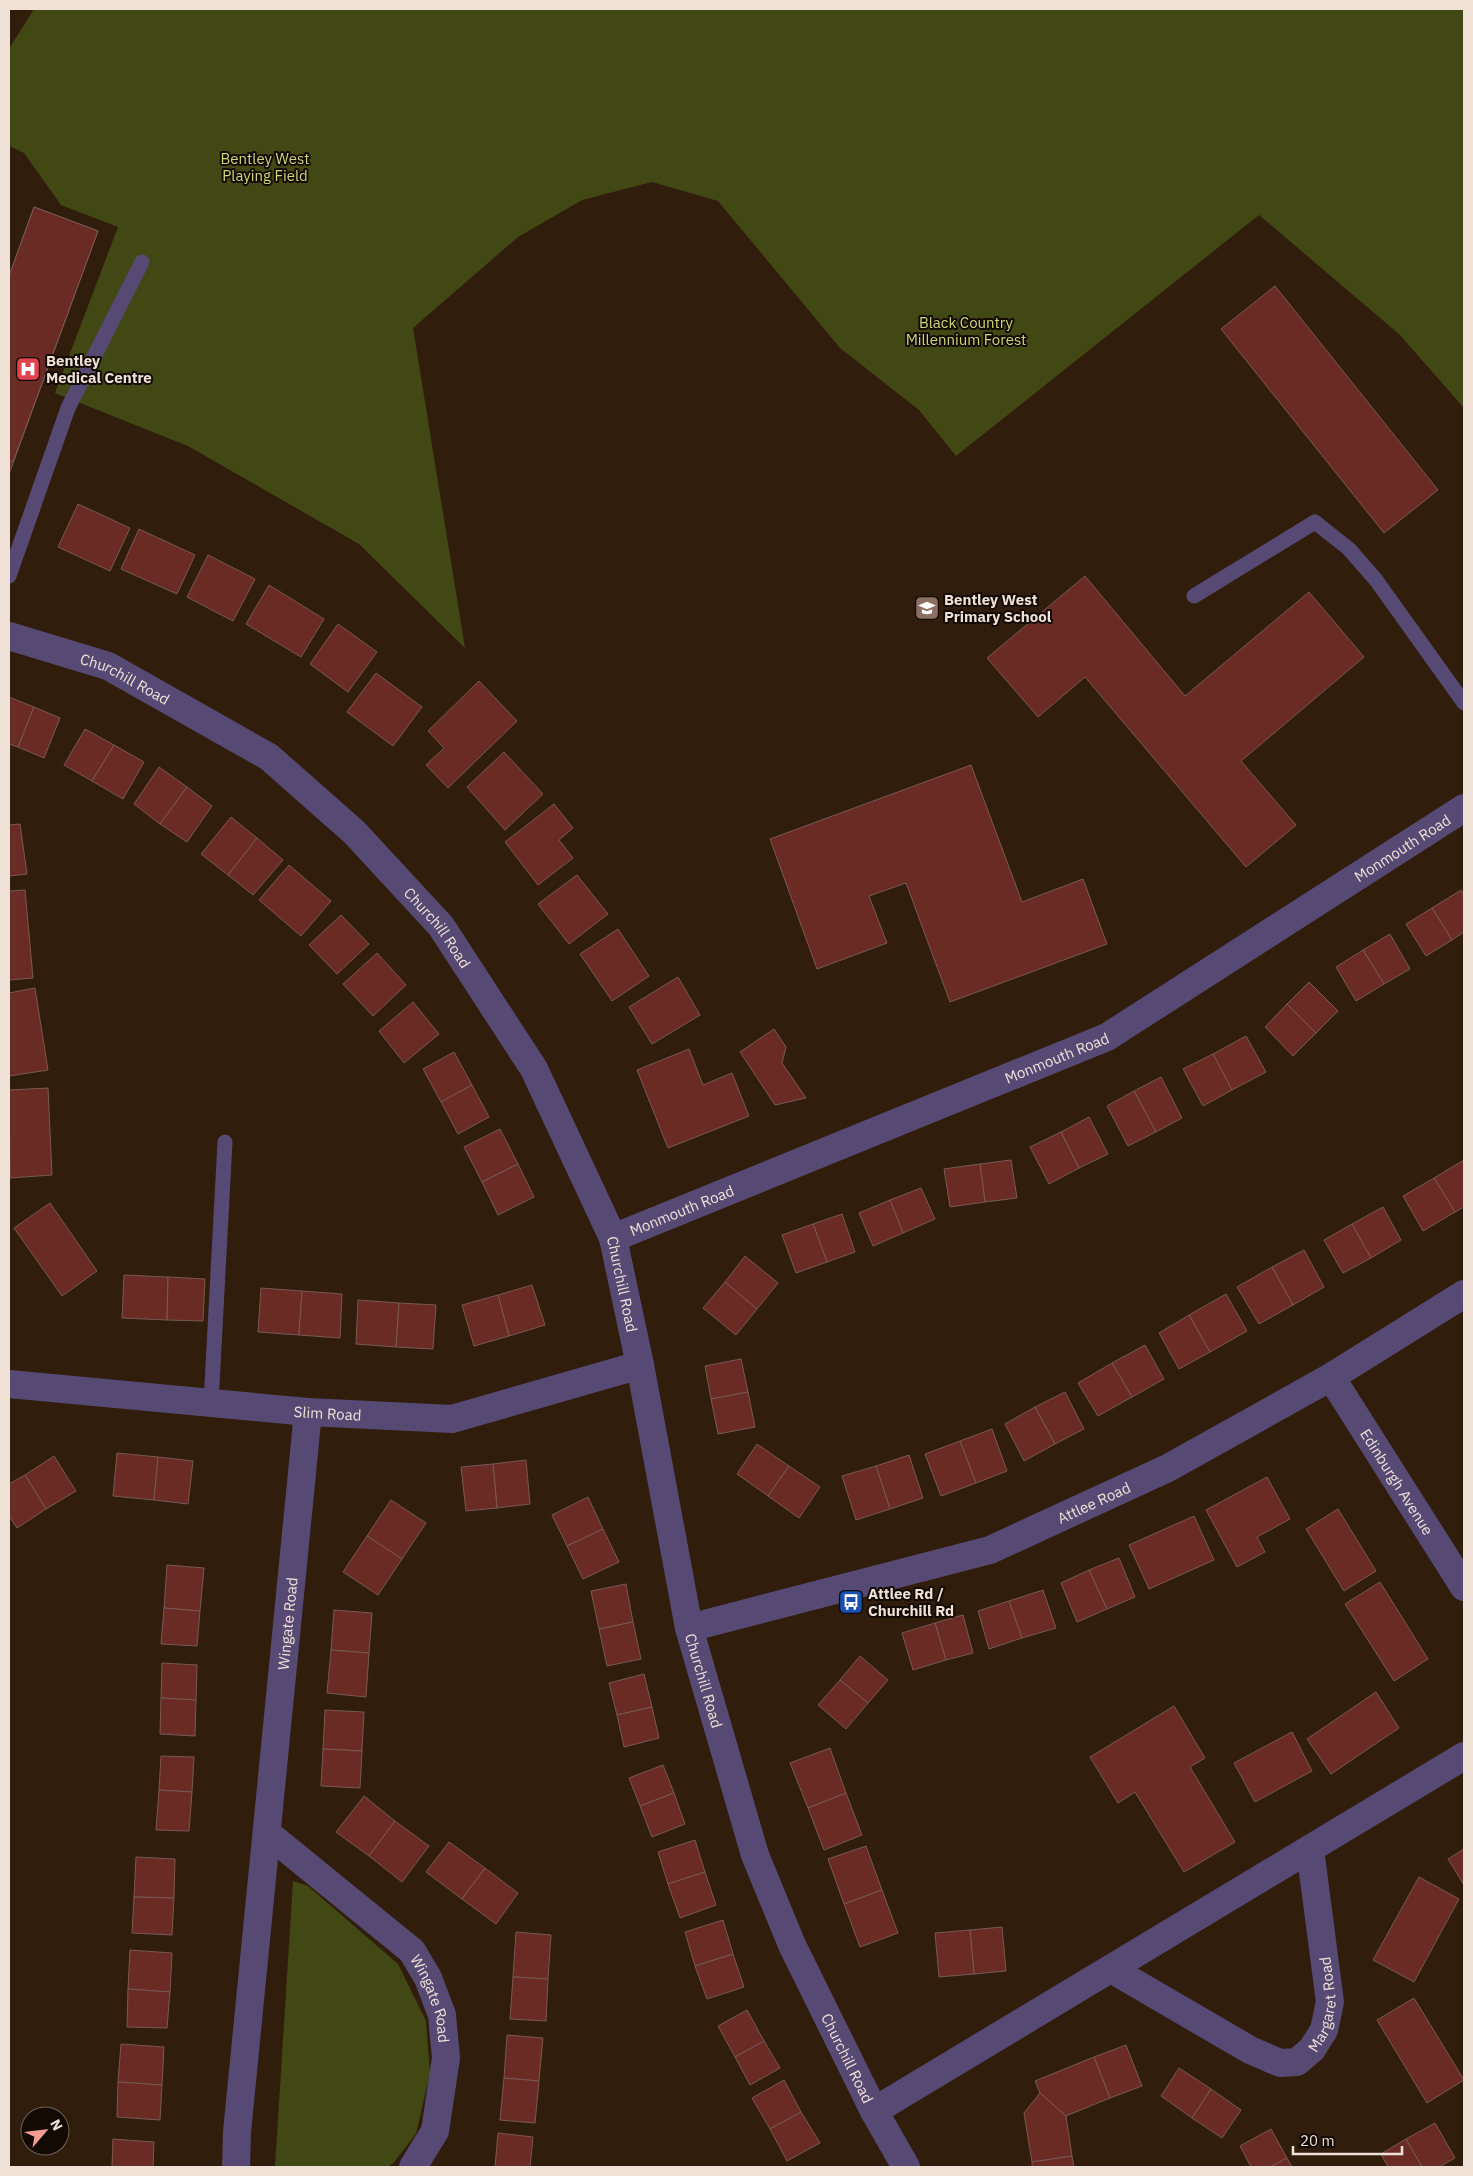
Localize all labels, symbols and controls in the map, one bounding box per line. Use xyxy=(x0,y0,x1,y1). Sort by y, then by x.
park label: Bentley West Playing Field xyxy=(221,149,309,185)
park label: Black Country Millennium Forest xyxy=(906,313,1026,349)
place label: Bentley Medical Centre xyxy=(46,351,152,387)
hospital icon: Bentley Medical Centre xyxy=(15,356,41,382)
place label: Bentley West Primary School xyxy=(944,590,1052,626)
school or university icon: Bentley West Primary School xyxy=(914,595,940,621)
street label: Churchill Road xyxy=(78,649,173,708)
street label: Monmouth Road xyxy=(1350,810,1454,886)
street label: Churchill Road xyxy=(400,883,475,972)
street label: Monmouth Road xyxy=(1002,1028,1112,1087)
street label: Monmouth Road xyxy=(627,1180,737,1240)
street label: Churchill Road xyxy=(603,1234,642,1334)
street label: Slim Road xyxy=(293,1401,362,1424)
street label: Edinburgh Avenue xyxy=(1357,1425,1438,1538)
street label: Attlee Road xyxy=(1054,1477,1133,1527)
street label: Wingate Road xyxy=(273,1576,301,1671)
place label: Attlee Rd / Churchill Rd xyxy=(868,1584,954,1620)
bus stop icon: Attlee Rd / Churchill Rd xyxy=(838,1589,864,1615)
street label: Churchill Road xyxy=(681,1631,727,1730)
street label: Wingate Road xyxy=(407,1951,454,2043)
street label: Margaret Road xyxy=(1303,1956,1340,2055)
street label: Churchill Road xyxy=(818,2010,878,2106)
north arrow xyxy=(20,2106,70,2156)
text: N xyxy=(46,2116,67,2134)
scale bar xyxy=(1293,2124,1402,2156)
text: 20 m xyxy=(1300,2131,1335,2150)

